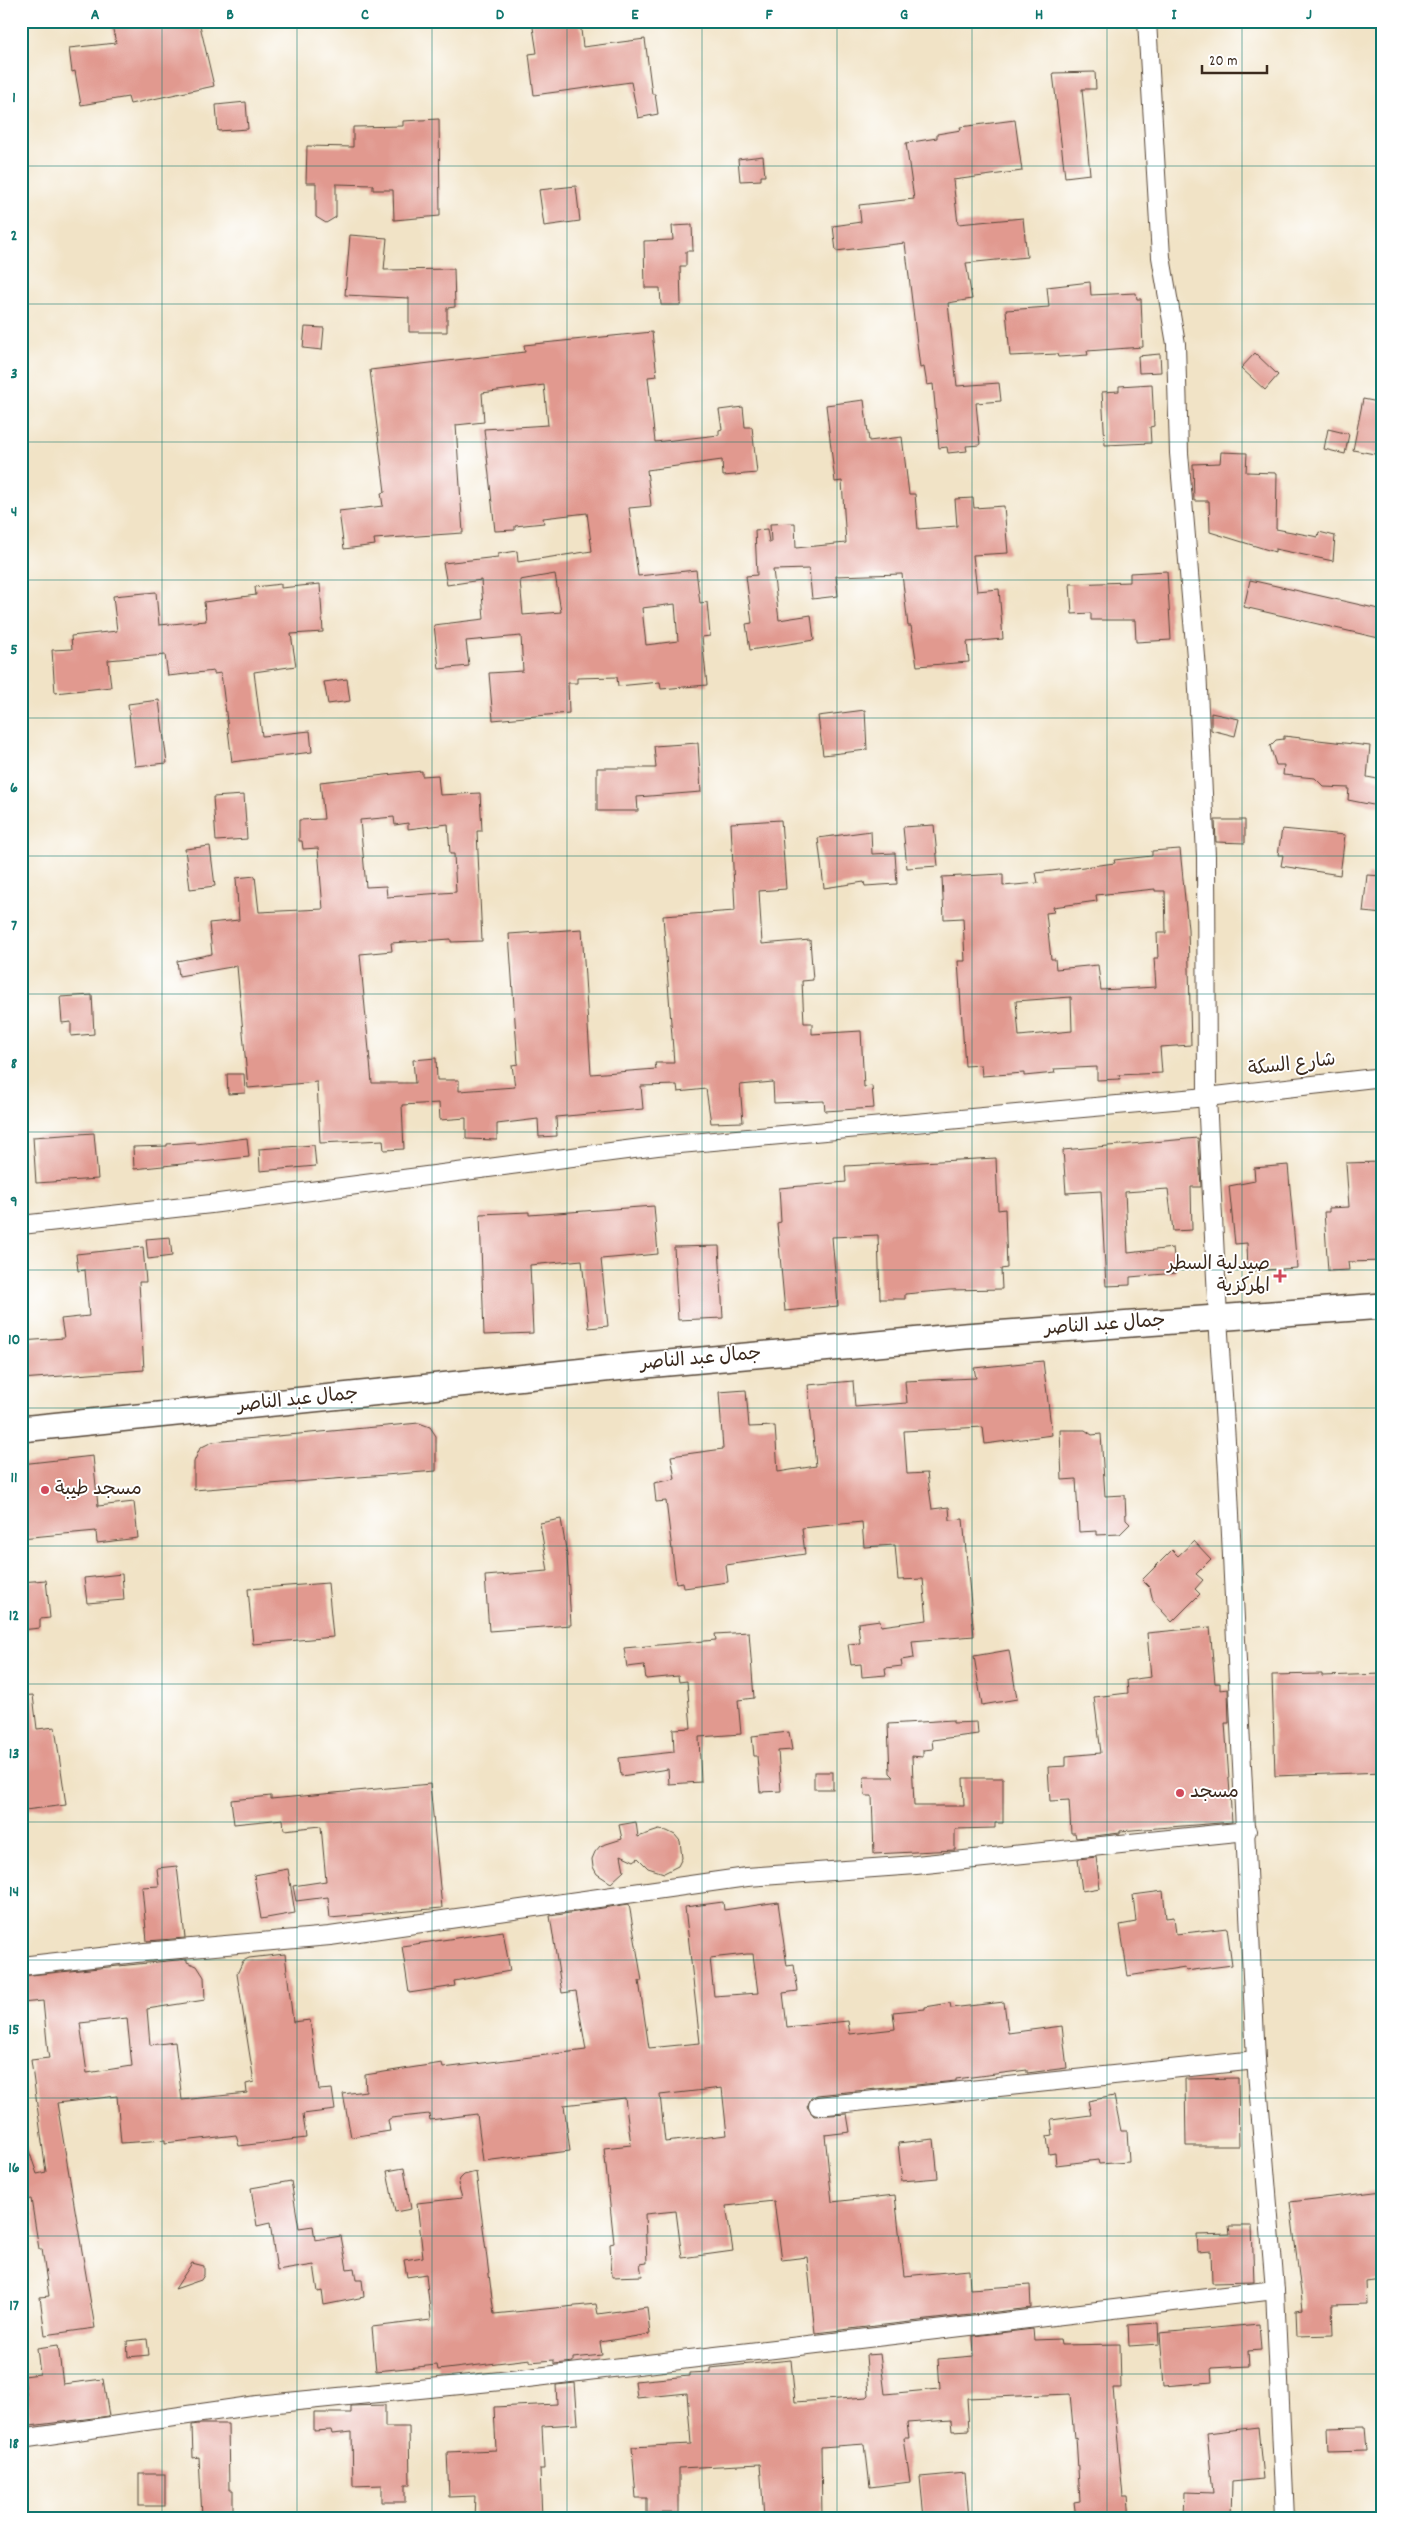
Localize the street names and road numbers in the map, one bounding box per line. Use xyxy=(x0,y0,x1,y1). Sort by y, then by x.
street label: شارع السكة xyxy=(1247,1047,1337,1085)
street label: جمال عبد الناصر xyxy=(1042,1308,1167,1344)
street label: جمال عبد الناصر xyxy=(637,1341,763,1379)
street label: جمال عبد الناصر xyxy=(234,1381,360,1421)

